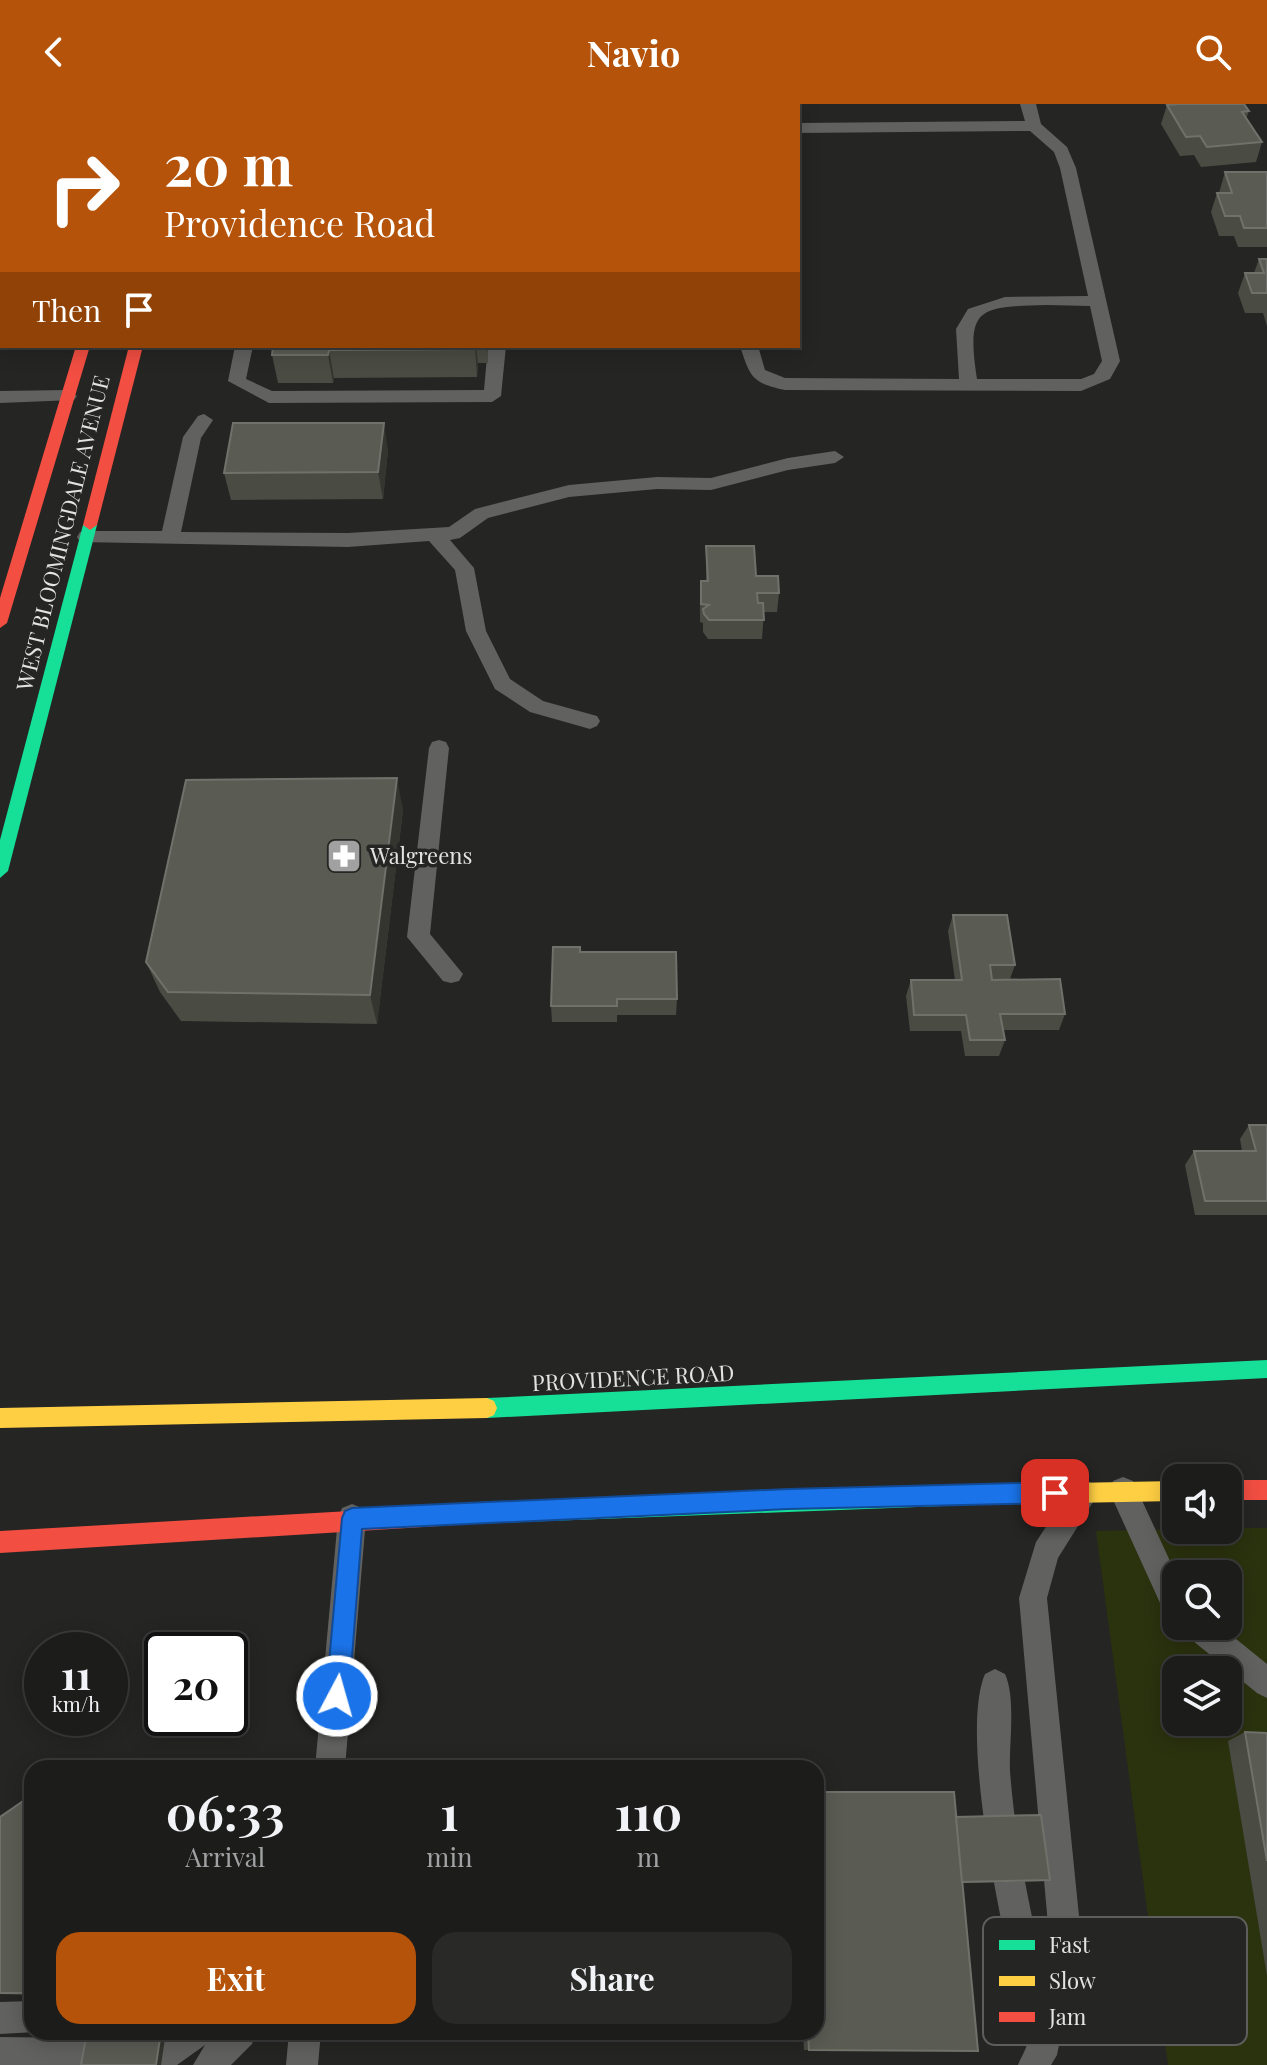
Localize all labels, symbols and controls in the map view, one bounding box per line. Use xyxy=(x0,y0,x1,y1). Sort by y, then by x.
text: Navio xyxy=(587,28,680,76)
icon: back xyxy=(32,30,76,74)
icon: search xyxy=(1191,30,1235,74)
text: 20 m xyxy=(164,126,293,201)
icon: right xyxy=(32,136,136,240)
text: Providence Road xyxy=(164,198,435,246)
icon: arrive xyxy=(117,288,161,332)
text: Then xyxy=(32,290,101,330)
street label: WEST BLOOMINGDALE AVENUE xyxy=(8,372,116,695)
pharmacy icon: Walgreens xyxy=(325,837,363,875)
place label: Walgreens xyxy=(369,840,472,870)
street label: PROVIDENCE ROAD xyxy=(531,1357,735,1397)
pin xyxy=(1021,1459,1089,1527)
map controls xyxy=(1162,1464,1242,1736)
button: sound xyxy=(1162,1464,1242,1544)
icon: arrive xyxy=(1033,1471,1077,1515)
button: search xyxy=(1162,1560,1242,1640)
speed limit sign: 20 xyxy=(144,1632,248,1736)
text: 11 xyxy=(61,1647,91,1700)
position arrow xyxy=(295,1654,379,1738)
button: layers xyxy=(1162,1656,1242,1736)
text: km/h xyxy=(52,1690,100,1717)
text: 06:33 xyxy=(166,1779,285,1843)
text: 1 xyxy=(440,1779,459,1843)
text: 110 xyxy=(614,1779,682,1843)
text: Arrival xyxy=(185,1839,265,1874)
text: min xyxy=(426,1839,473,1874)
text: m xyxy=(637,1839,660,1874)
legend xyxy=(983,1917,1247,2045)
text: Fast xyxy=(1049,1929,1091,1959)
button: Exit xyxy=(56,1932,416,2024)
button: Share xyxy=(432,1932,792,2024)
text: Slow xyxy=(1049,1965,1096,1995)
text: Jam xyxy=(1048,2001,1087,2031)

